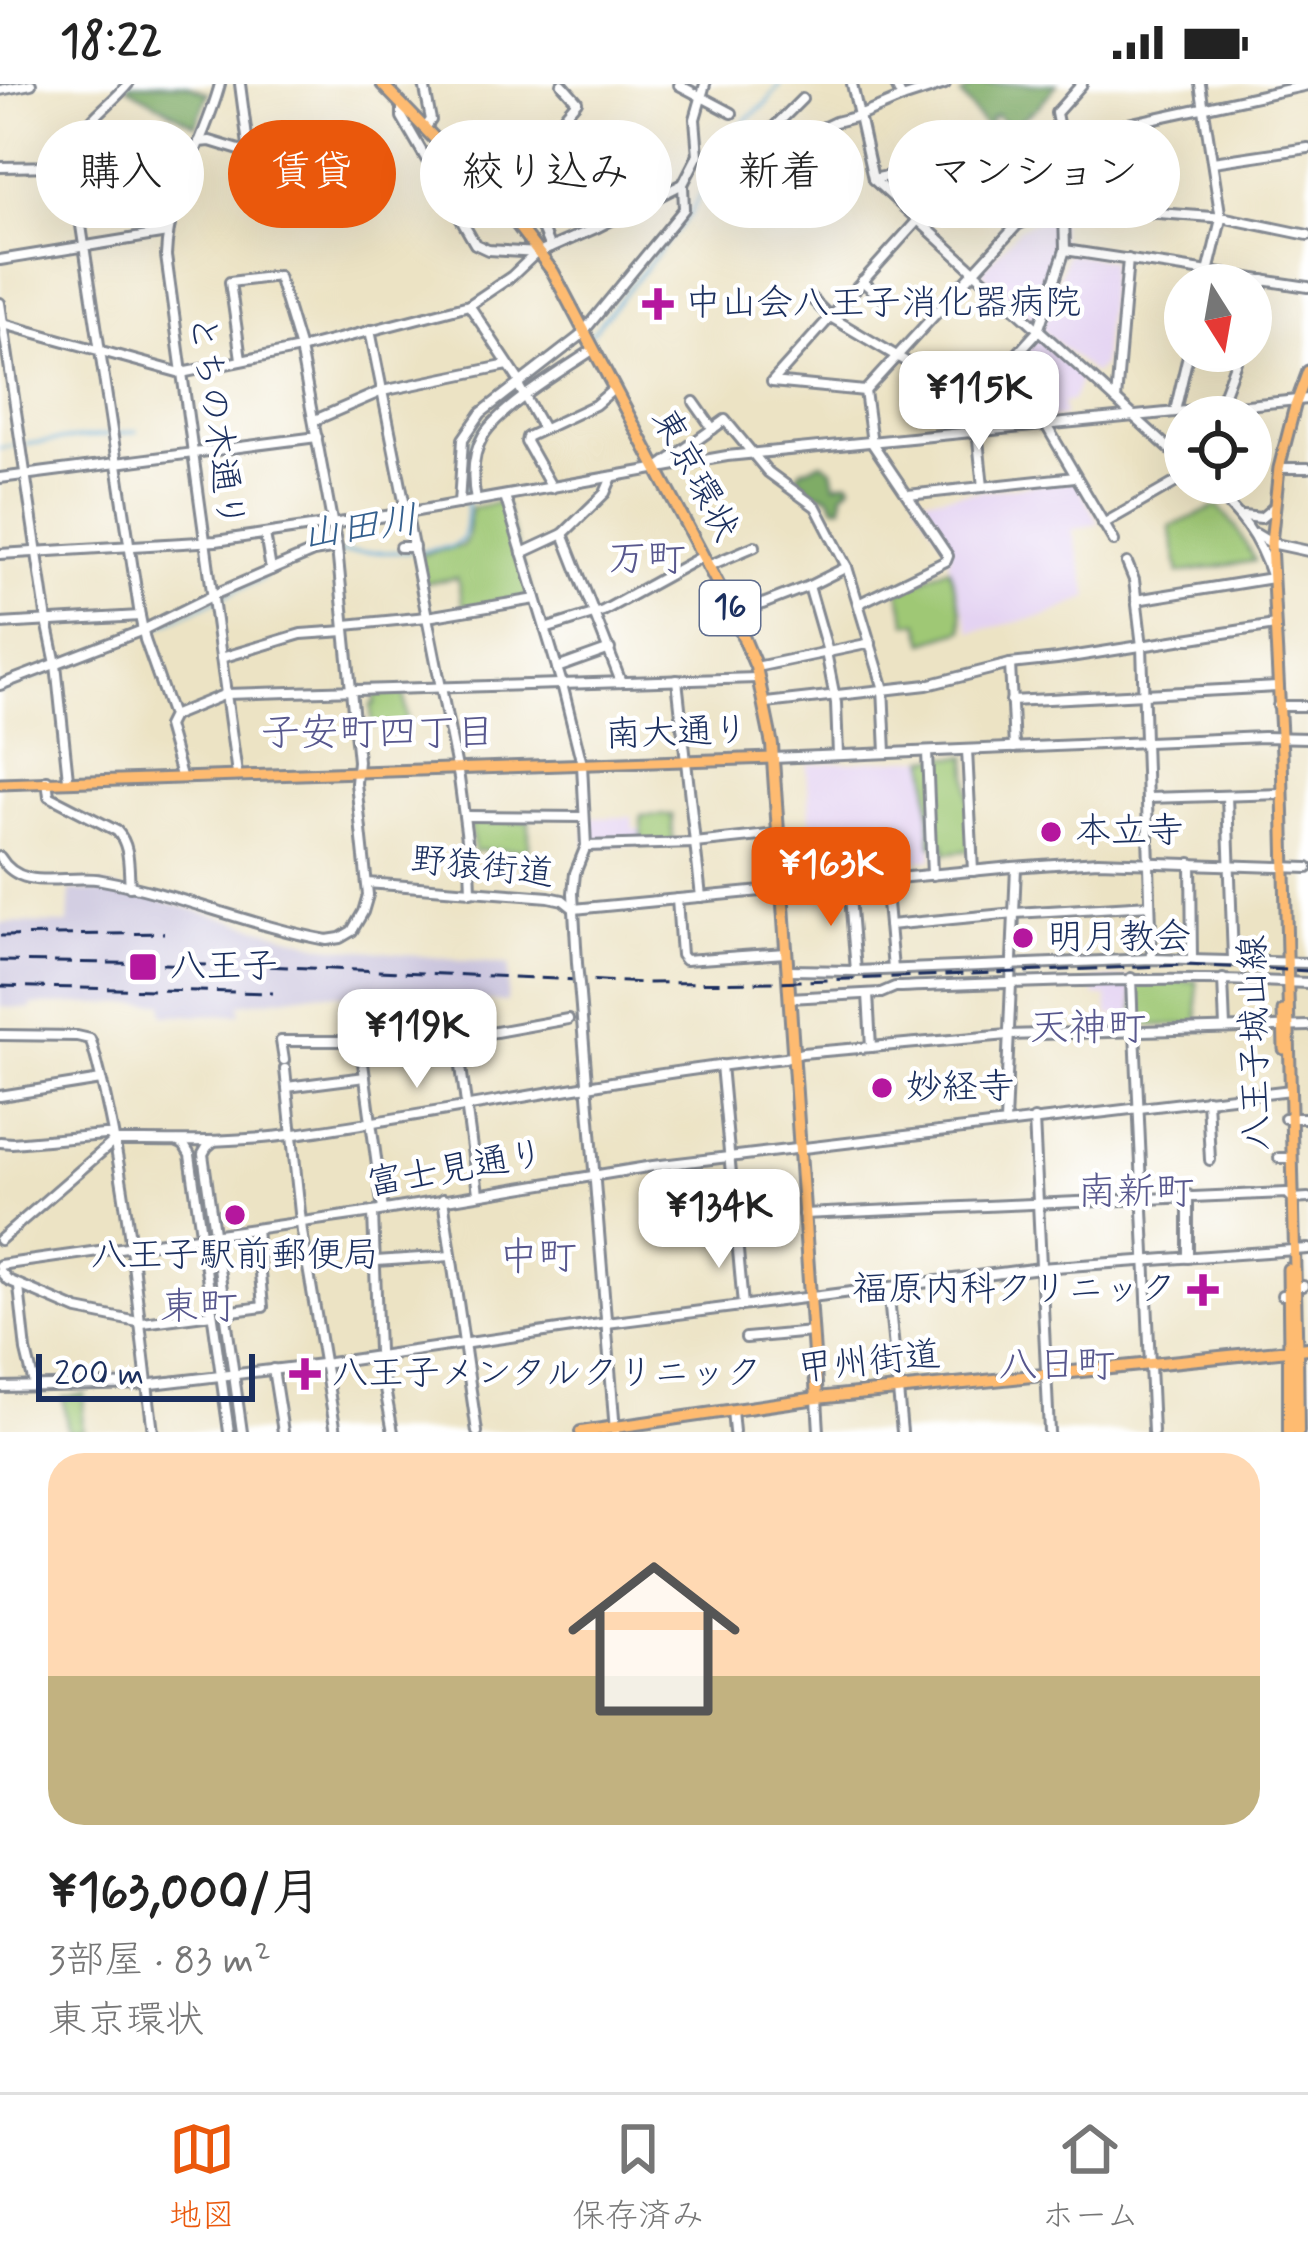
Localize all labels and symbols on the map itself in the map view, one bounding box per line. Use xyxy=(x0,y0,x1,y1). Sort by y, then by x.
north arrow xyxy=(1164,264,1272,372)
place label: 中山会八王子消化器病院 xyxy=(685,281,1081,328)
marker: 中山会八王子消化器病院 xyxy=(642,288,674,320)
street label: とちの木通り xyxy=(177,312,253,532)
pin: ¥115K xyxy=(895,351,1063,453)
street label: 東京環状 xyxy=(639,400,749,550)
water label: 山田川 xyxy=(299,496,421,562)
district label: 万町 xyxy=(608,535,686,586)
road number: 16 xyxy=(700,581,760,635)
street label: 南大通り xyxy=(604,708,750,760)
district label: 子安町四丁目 xyxy=(261,709,495,760)
place label: 本立寺 xyxy=(1075,809,1183,856)
marker: 本立寺 xyxy=(1038,819,1064,845)
pin: ¥163K xyxy=(747,827,915,929)
street label: 野猿街道 xyxy=(408,837,556,899)
place label: 明月教会 xyxy=(1047,915,1191,962)
marker: 明月教会 xyxy=(1010,925,1036,951)
street label: 八王子城山線 xyxy=(1231,935,1281,1151)
place label: 八王子 xyxy=(170,944,278,991)
marker: 八王子 xyxy=(127,951,159,983)
pin: ¥119K xyxy=(333,989,501,1091)
district label: 天神町 xyxy=(1029,1004,1147,1055)
place label: 妙経寺 xyxy=(906,1065,1014,1112)
marker: 妙経寺 xyxy=(869,1075,895,1101)
street label: 富士見通り xyxy=(363,1131,549,1209)
district label: 南新町 xyxy=(1077,1168,1195,1219)
pin: ¥134K xyxy=(635,1169,803,1271)
marker: 八王子駅前郵便局 xyxy=(222,1202,248,1228)
place label: 八王子駅前郵便局 xyxy=(91,1233,379,1280)
district label: 中町 xyxy=(499,1233,577,1284)
place label: 福原内科クリニック xyxy=(852,1267,1176,1314)
marker: 福原内科クリニック xyxy=(1187,1274,1219,1306)
district label: 東町 xyxy=(160,1283,238,1334)
street label: 甲州街道 xyxy=(795,1332,943,1394)
district label: 八日町 xyxy=(998,1341,1116,1392)
scale bar xyxy=(36,1348,255,1401)
place label: 八王子メンタルクリニック xyxy=(332,1351,762,1398)
marker: 八王子メンタルクリニック xyxy=(289,1358,321,1390)

